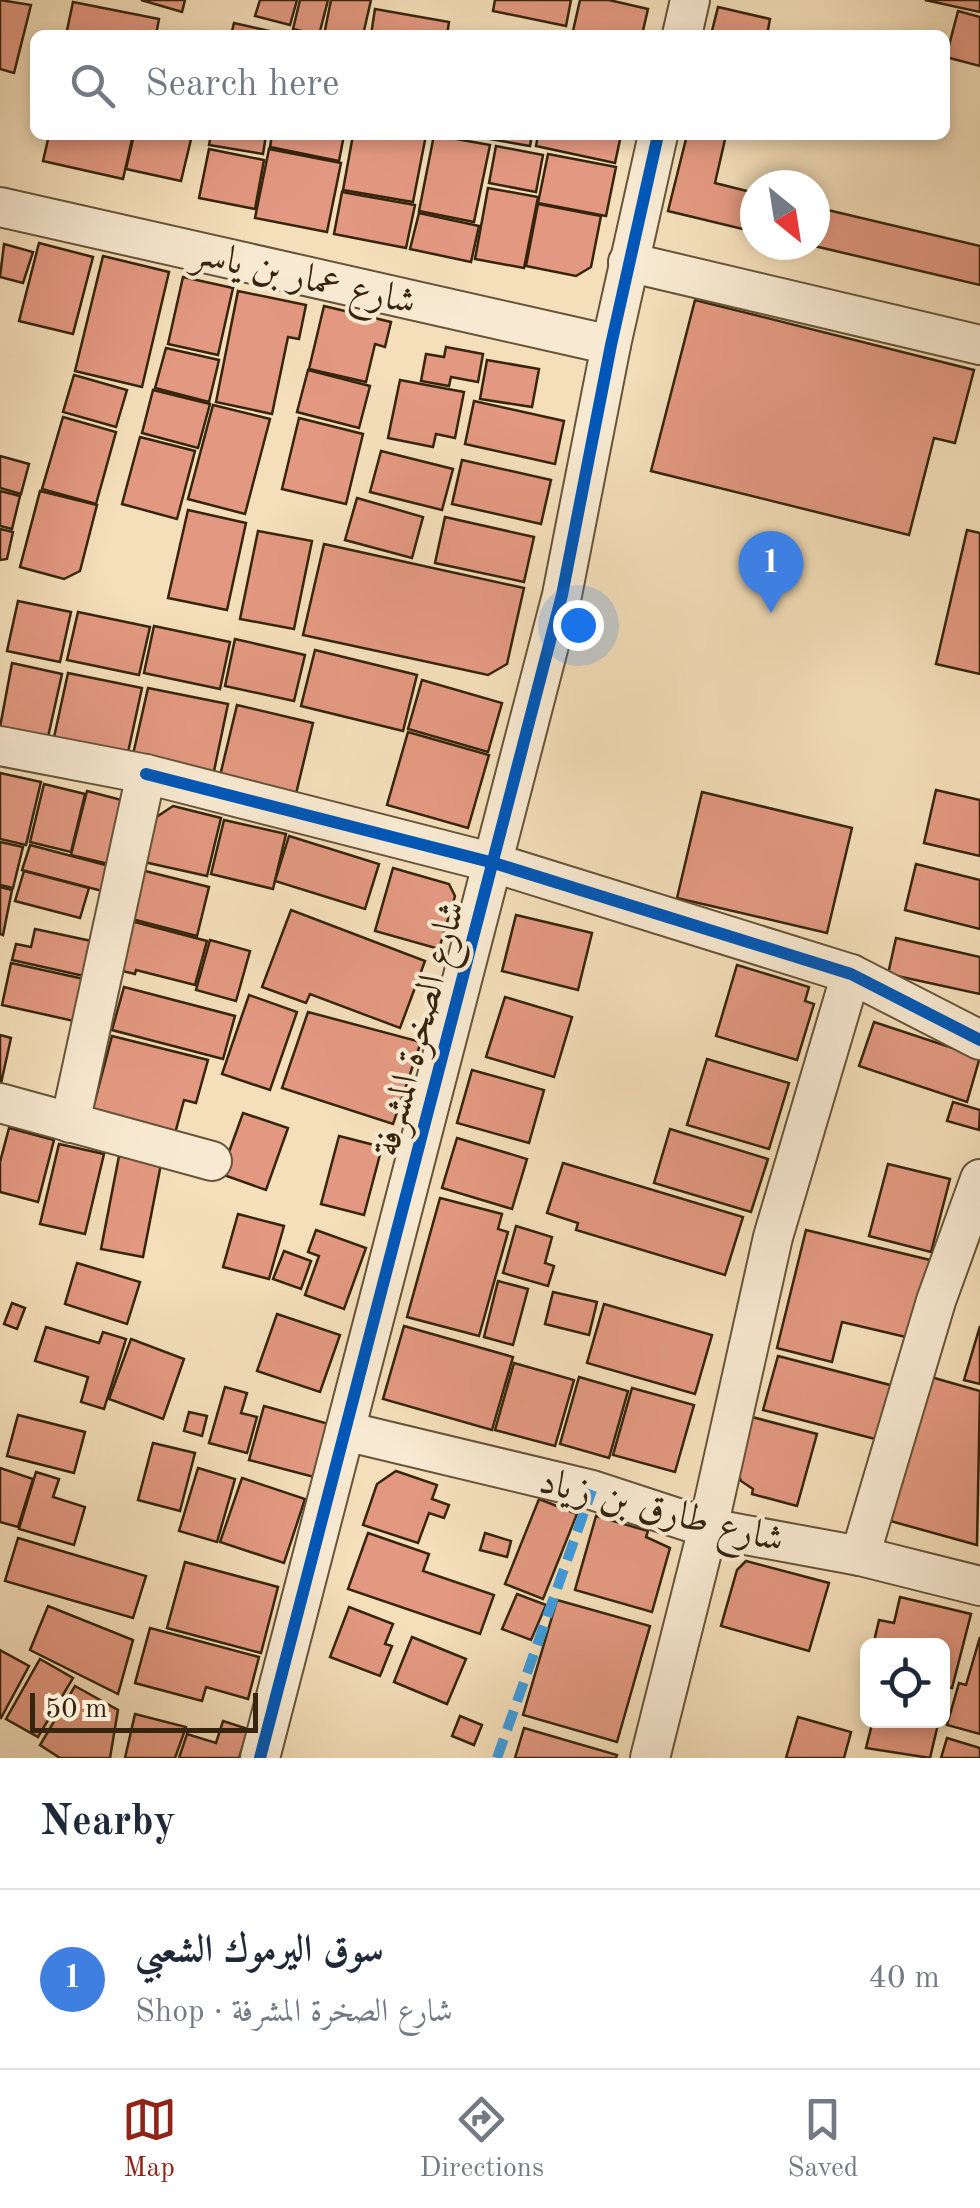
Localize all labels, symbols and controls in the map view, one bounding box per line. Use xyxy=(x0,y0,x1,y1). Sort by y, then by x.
search box xyxy=(30,30,950,140)
icon: search xyxy=(65,58,120,113)
text: Search here xyxy=(145,66,340,104)
north arrow xyxy=(740,170,830,260)
street label: شارع عمار بن ياسر xyxy=(184,234,419,332)
pin: 1 xyxy=(738,530,804,613)
your location xyxy=(553,600,604,651)
street label: شارع الصخرة المشرفة xyxy=(369,897,482,1163)
street label: شارع طارق بن زياد xyxy=(533,1463,787,1569)
map controls xyxy=(860,1638,950,1728)
button: locate xyxy=(860,1638,950,1728)
scale bar xyxy=(30,1688,258,1732)
text: 50 m xyxy=(45,1696,108,1724)
text: Nearby xyxy=(40,1802,176,1844)
text: سوق اليرموك الشعبي xyxy=(135,1932,384,1970)
text: 1 xyxy=(63,1963,82,1995)
text: 40 m xyxy=(869,1963,940,1995)
text: Shop · شارع الصخرة المشرفة xyxy=(135,1997,453,2029)
tab: Map xyxy=(122,2092,177,2187)
tab: Directions xyxy=(420,2092,544,2187)
tab: Saved xyxy=(787,2092,858,2187)

